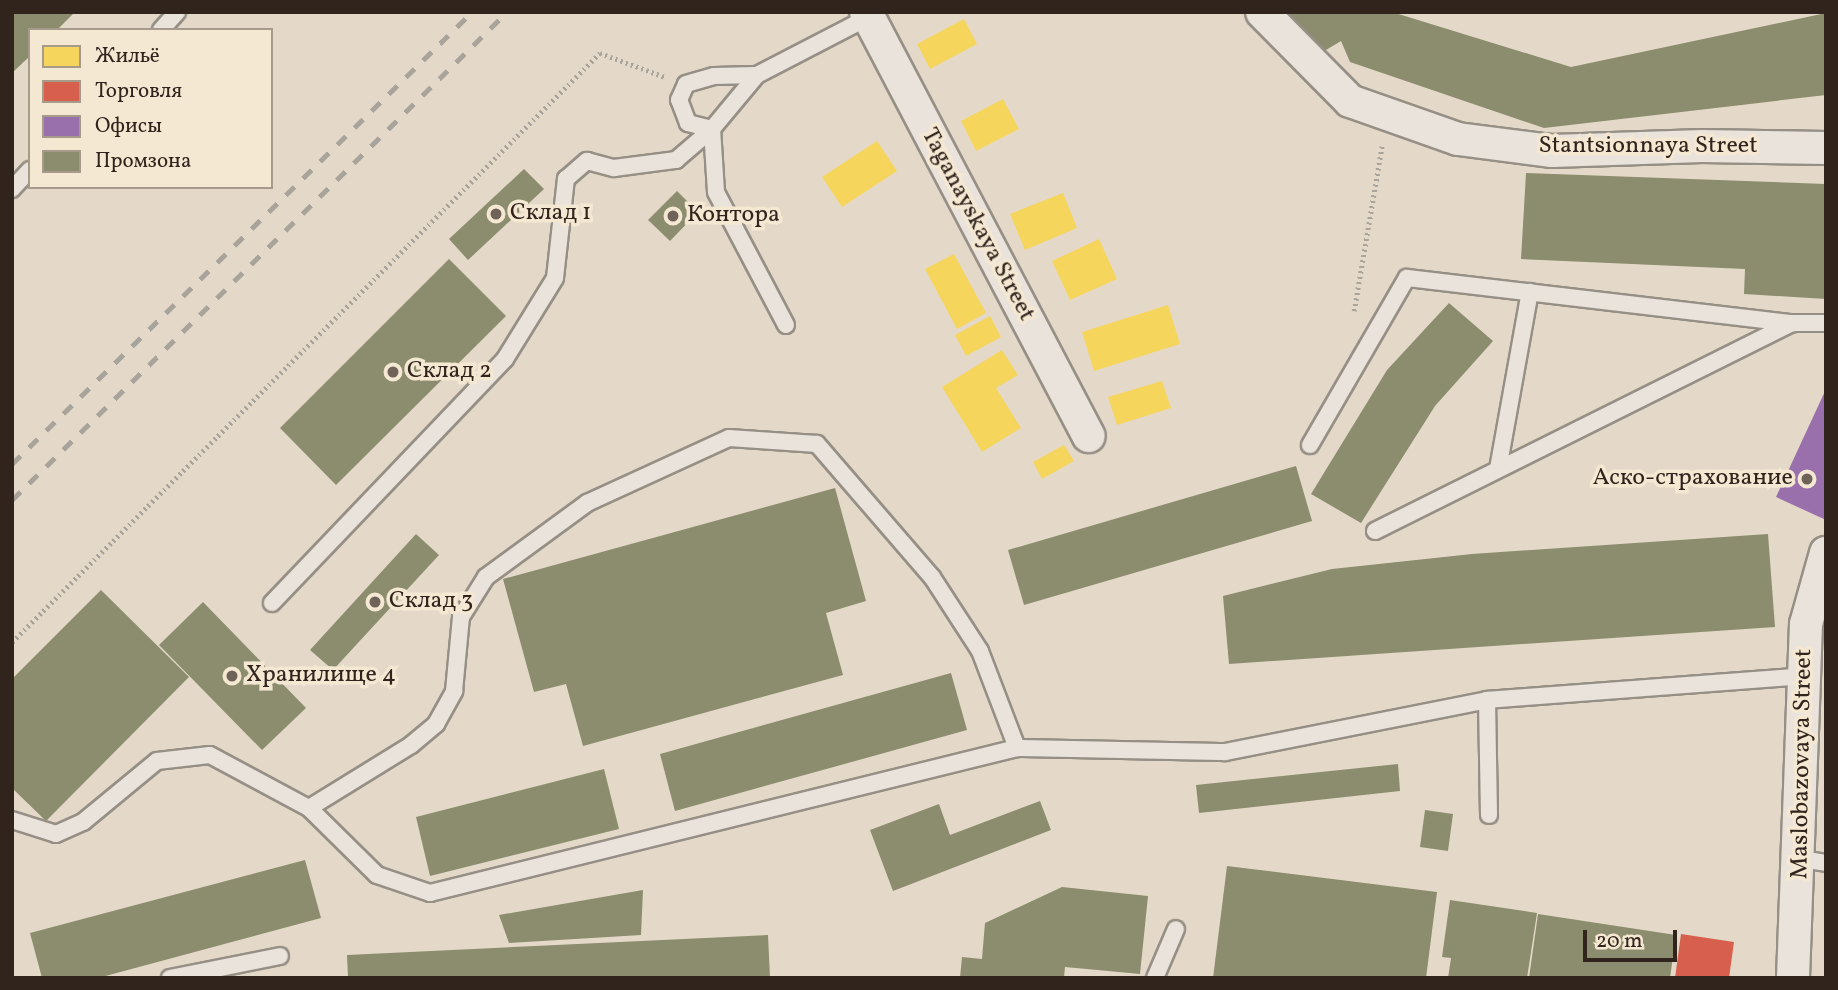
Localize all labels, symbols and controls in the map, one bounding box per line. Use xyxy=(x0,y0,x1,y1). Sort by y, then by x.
legend xyxy=(28,28,273,189)
text: Жильё xyxy=(95,42,160,71)
text: Торговля xyxy=(95,77,182,106)
text: Офисы xyxy=(95,112,162,141)
street label: Taganayskaya Street xyxy=(914,124,1040,326)
street label: Stantsionnaya Street xyxy=(1538,133,1758,161)
text: Промзона xyxy=(95,147,191,176)
place label: Склад 1 xyxy=(510,200,591,228)
place label: Контора xyxy=(687,202,780,230)
marker: Склад 1 xyxy=(488,206,504,222)
marker: Контора xyxy=(665,208,681,224)
place label: Склад 2 xyxy=(407,358,492,386)
marker: Склад 2 xyxy=(385,364,401,380)
place label: Аско-страхование xyxy=(1593,465,1793,493)
marker: Аско-страхование xyxy=(1799,471,1815,487)
place label: Склад 3 xyxy=(389,588,473,616)
marker: Склад 3 xyxy=(367,594,383,610)
street label: Maslobazovaya Street xyxy=(1787,649,1819,879)
place label: Хранилище 4 xyxy=(246,662,396,690)
marker: Хранилище 4 xyxy=(224,668,240,684)
scale bar xyxy=(1586,916,1680,960)
text: 20 m xyxy=(1596,927,1642,956)

